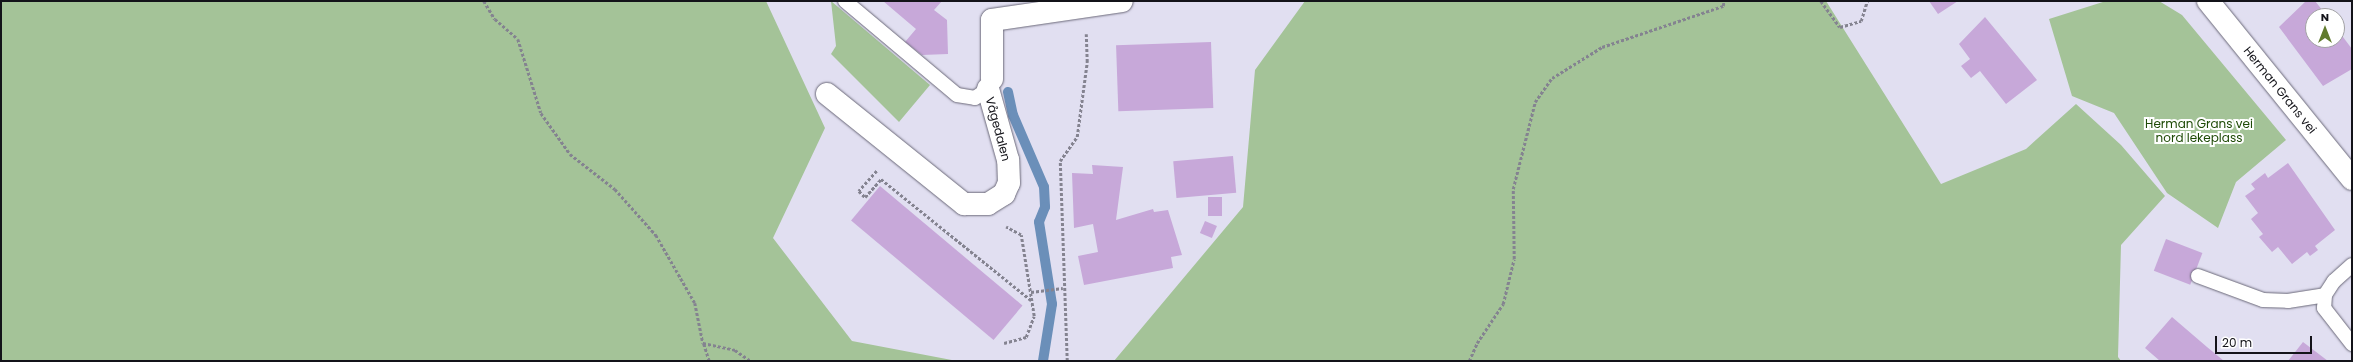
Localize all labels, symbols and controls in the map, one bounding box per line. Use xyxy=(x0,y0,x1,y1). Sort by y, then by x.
north arrow xyxy=(2305,8,2345,48)
text: N xyxy=(2321,9,2329,25)
street label: Herman Grans vei xyxy=(2240,44,2320,136)
street label: Vågedalen xyxy=(982,95,1014,163)
park label: Herman Grans vei nord lekeplass xyxy=(2145,117,2253,145)
scale bar xyxy=(2217,328,2314,354)
text: 20 m xyxy=(2222,334,2252,351)

